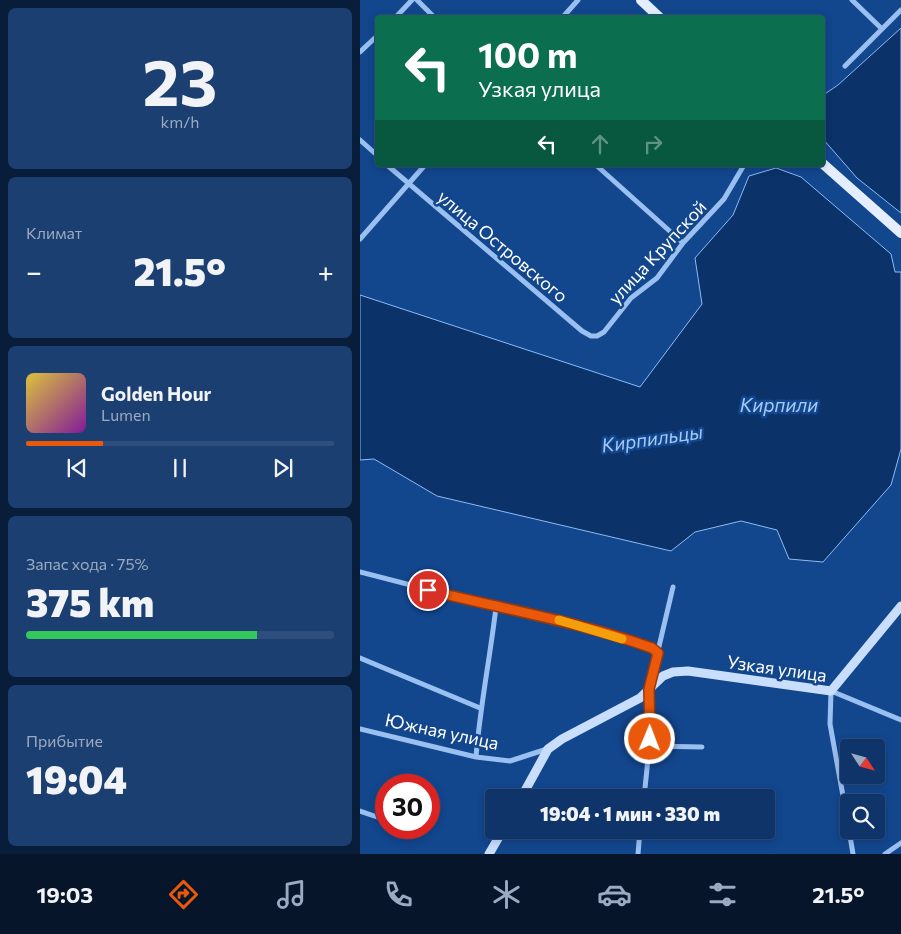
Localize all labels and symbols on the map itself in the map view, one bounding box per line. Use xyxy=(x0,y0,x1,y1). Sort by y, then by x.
street label: улица Островского xyxy=(434,185,572,307)
street label: улица Крупской xyxy=(603,196,711,308)
water label: Кирпили xyxy=(740,393,818,416)
water label: Кирпильцы xyxy=(600,419,704,456)
pin xyxy=(407,569,449,611)
street label: Узкая улица xyxy=(726,650,828,686)
street label: Южная улица xyxy=(383,708,501,754)
position arrow xyxy=(623,712,675,764)
north arrow xyxy=(840,739,885,784)
speed limit sign: 30 xyxy=(375,774,440,839)

